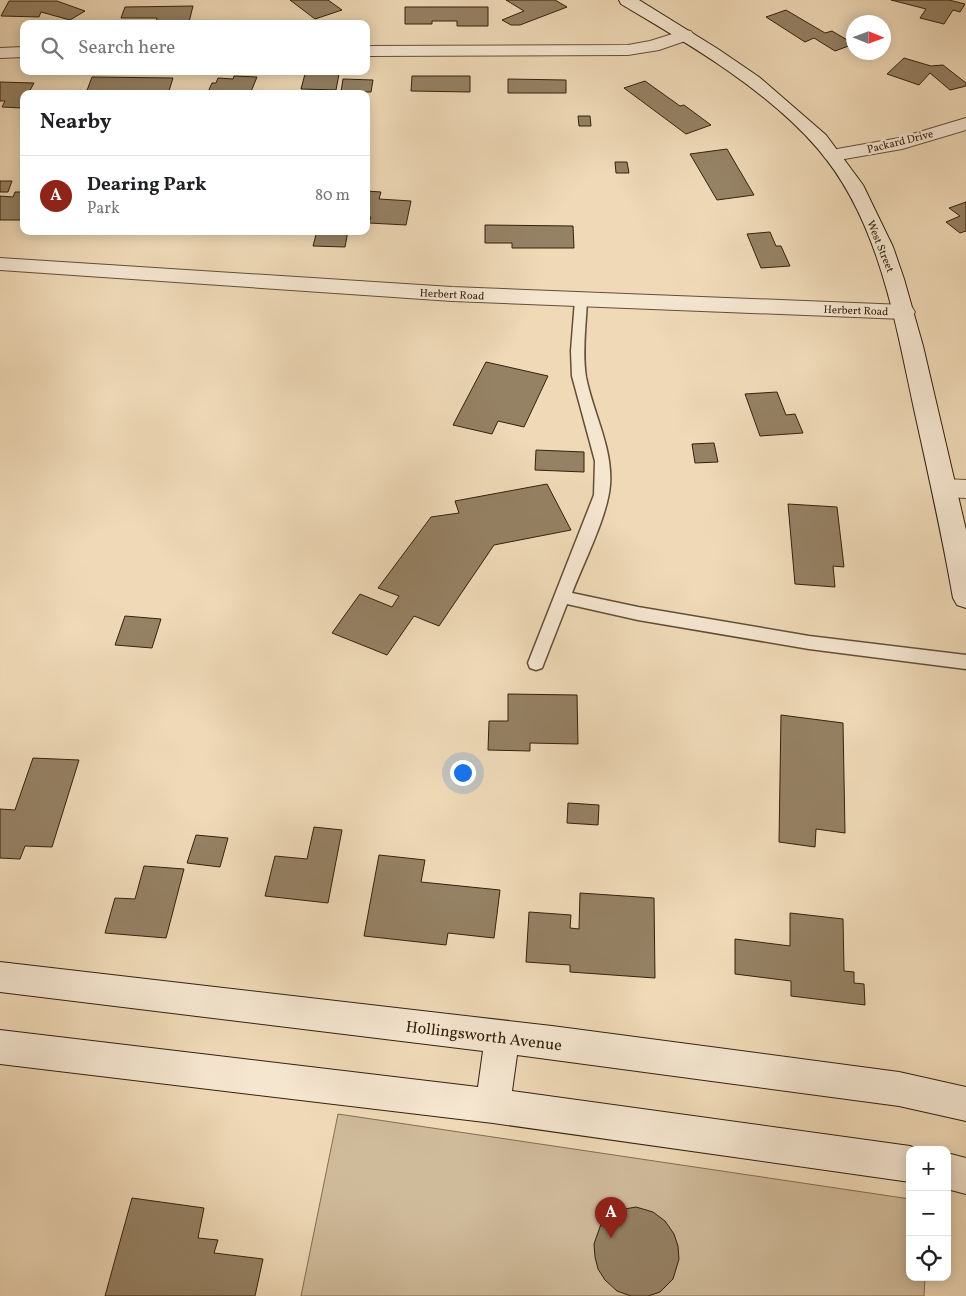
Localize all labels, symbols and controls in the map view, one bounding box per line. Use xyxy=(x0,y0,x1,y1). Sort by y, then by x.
north arrow xyxy=(846,15,891,60)
search box xyxy=(20,20,370,75)
icon: search xyxy=(38,34,66,62)
text: Search here xyxy=(78,35,175,61)
text: Nearby xyxy=(40,108,111,137)
street label: Packard Drive xyxy=(866,127,935,158)
text: Dearing Park xyxy=(87,172,207,198)
text: A xyxy=(50,185,62,207)
text: 80 m xyxy=(315,185,350,207)
text: Park xyxy=(87,198,120,220)
street label: West Street xyxy=(862,218,897,275)
street label: Herbert Road xyxy=(419,286,485,305)
street label: Herbert Road xyxy=(823,303,889,320)
your location xyxy=(450,760,476,786)
street label: Hollingsworth Avenue xyxy=(404,1016,563,1057)
map controls xyxy=(906,1146,951,1281)
button: + xyxy=(906,1146,951,1191)
button: − xyxy=(906,1191,951,1236)
pin: A xyxy=(595,1197,627,1238)
button: locate xyxy=(906,1236,951,1281)

